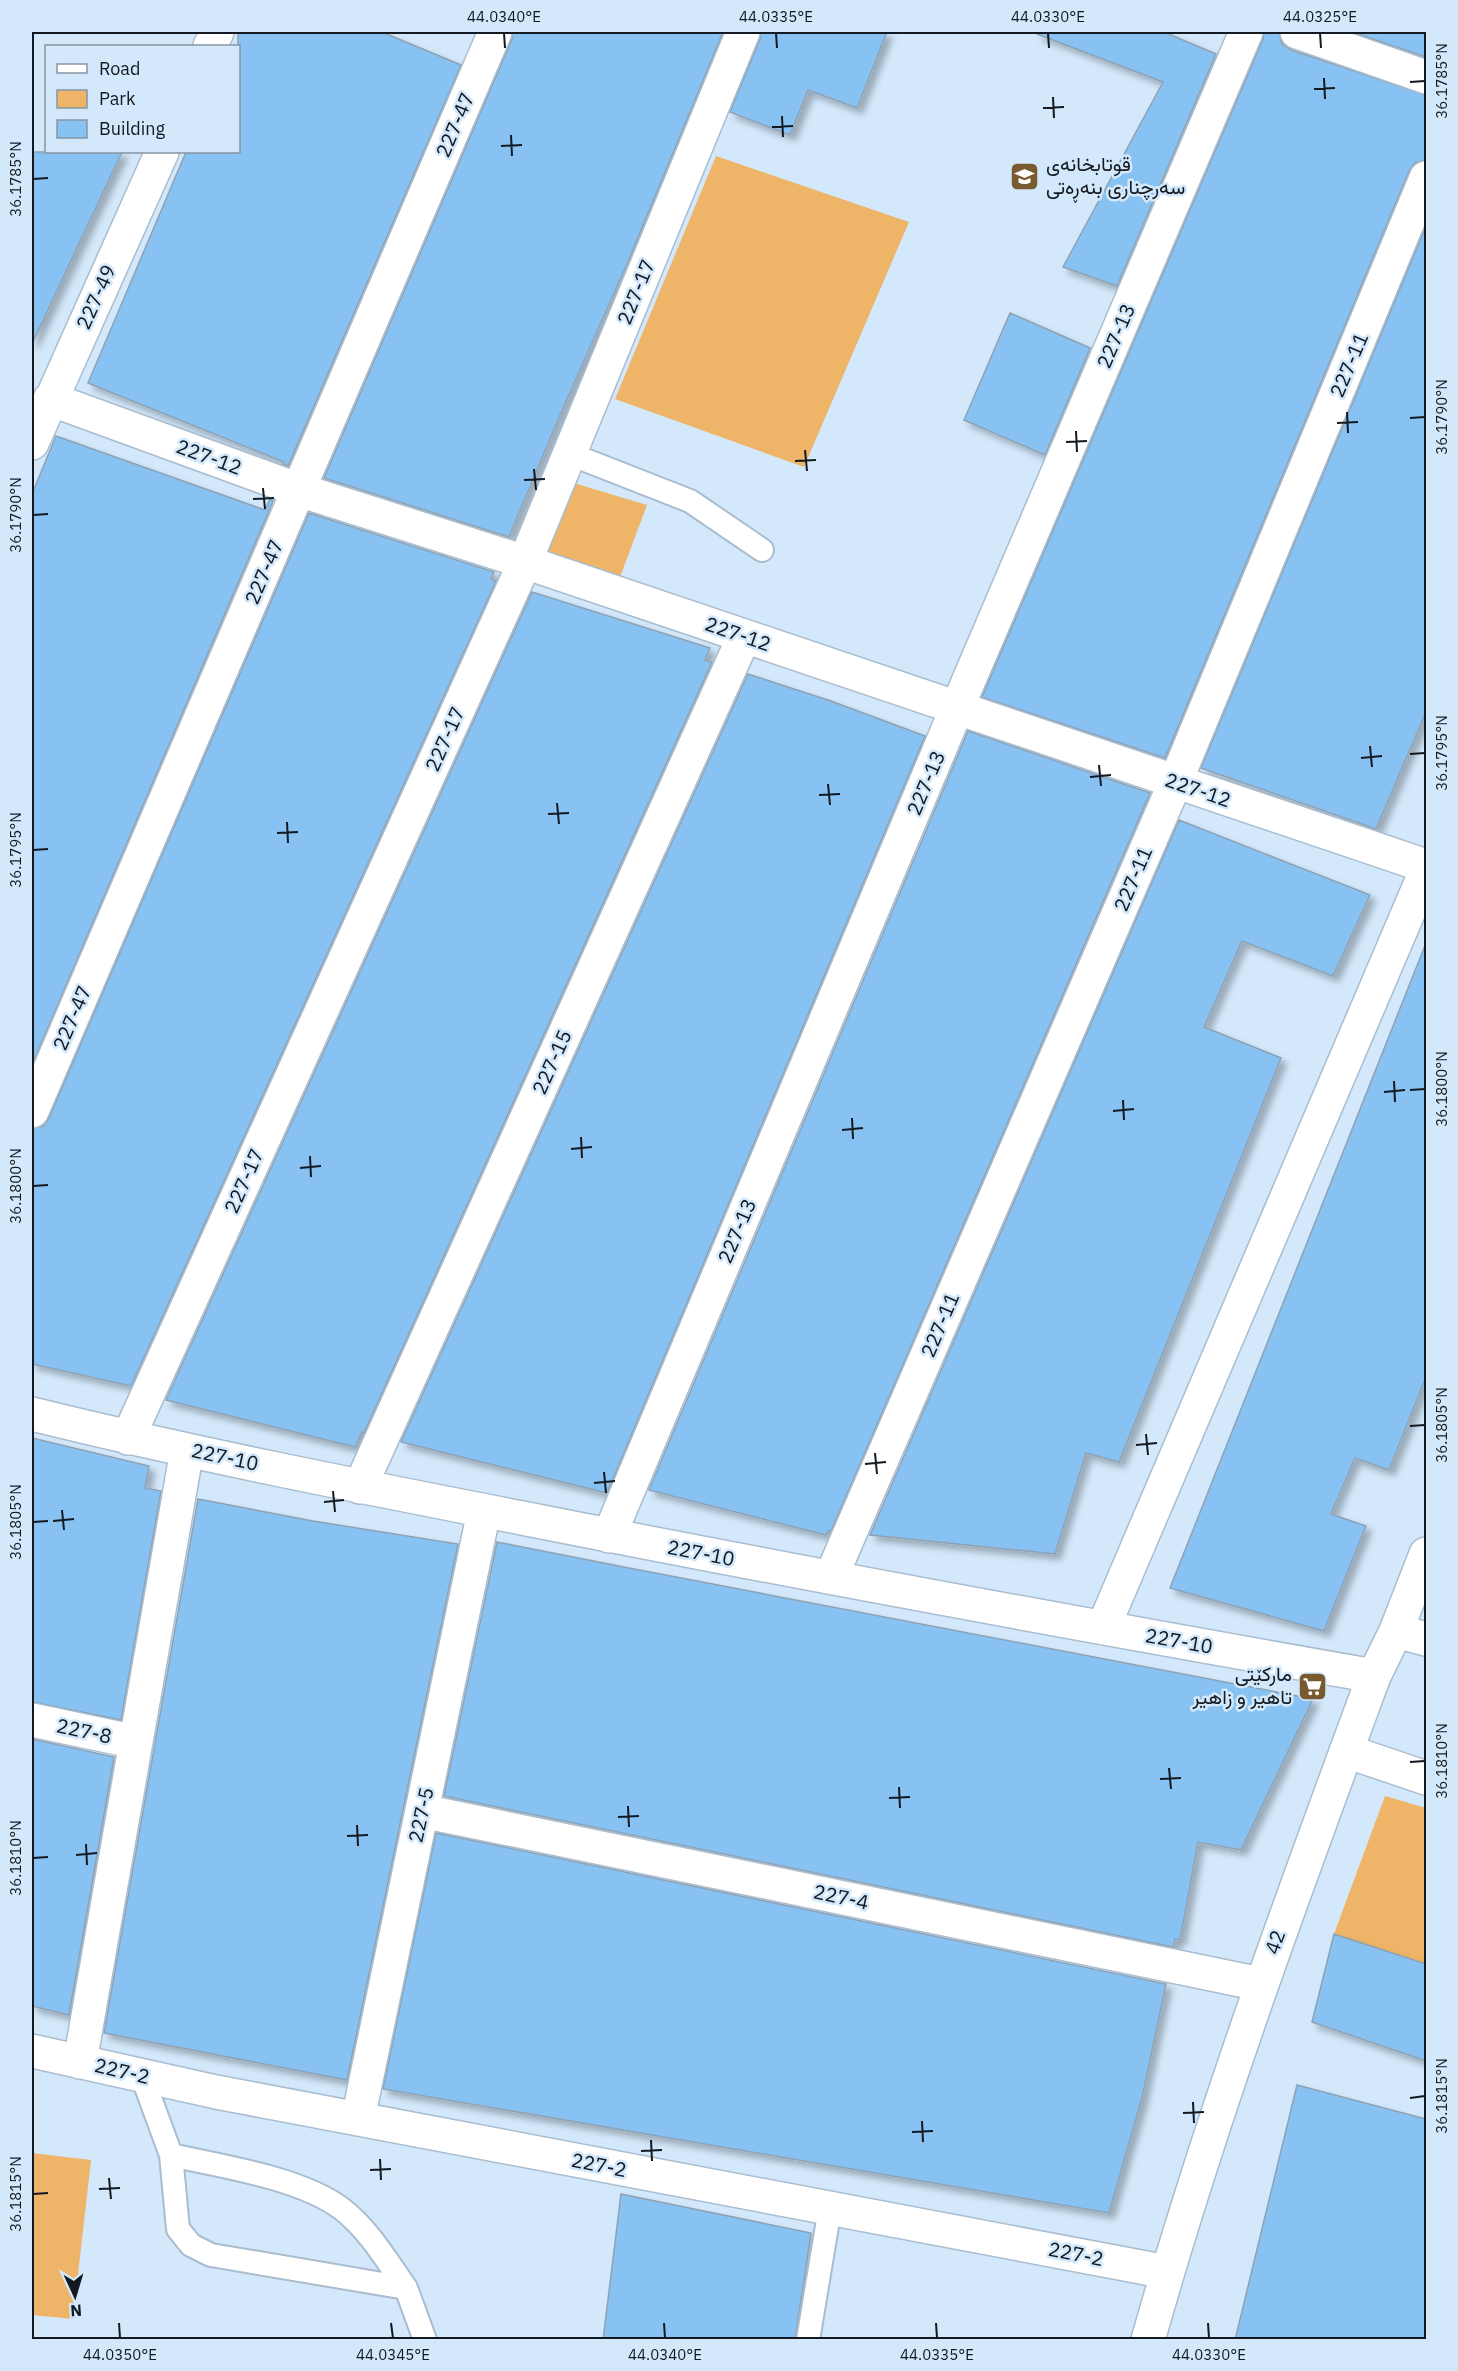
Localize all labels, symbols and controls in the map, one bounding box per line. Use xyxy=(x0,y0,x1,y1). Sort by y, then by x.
text: 44.0340°E xyxy=(467,7,541,26)
text: 44.0335°E xyxy=(739,7,813,26)
text: 44.0330°E xyxy=(1011,7,1085,26)
text: 44.0325°E xyxy=(1283,7,1357,26)
text: 36.1785°N xyxy=(1432,43,1451,119)
legend xyxy=(45,45,240,153)
text: Road xyxy=(99,57,140,80)
text: Park xyxy=(99,87,136,110)
street label: 227-47 xyxy=(429,88,480,161)
text: Building xyxy=(99,117,166,140)
text: 36.1785°N xyxy=(6,141,25,217)
place label: قوتابخانەی سەرچناری بنەڕەتی xyxy=(1046,150,1185,203)
school or university icon: قوتابخانەی سەرچناری بنەڕەتی xyxy=(1009,160,1041,192)
street label: 227-17 xyxy=(610,255,661,328)
street label: 227-49 xyxy=(69,260,122,333)
street label: 227-13 xyxy=(1090,299,1141,372)
street label: 227-11 xyxy=(1323,328,1374,401)
text: 36.1790°N xyxy=(1432,379,1451,455)
street label: 227-12 xyxy=(173,432,246,481)
text: 36.1790°N xyxy=(6,477,25,553)
street label: 227-47 xyxy=(238,535,289,608)
street label: 227-12 xyxy=(702,610,775,657)
street label: 227-17 xyxy=(418,702,471,775)
text: 36.1795°N xyxy=(1432,715,1451,791)
street label: 227-13 xyxy=(900,746,951,819)
street label: 227-12 xyxy=(1162,766,1235,813)
text: 36.1795°N xyxy=(6,812,25,888)
street label: 227-11 xyxy=(1107,842,1158,915)
street label: 227-47 xyxy=(46,981,97,1054)
street label: 227-15 xyxy=(525,1025,578,1098)
text: 36.1800°N xyxy=(1432,1051,1451,1127)
street label: 227-17 xyxy=(217,1144,270,1217)
text: 36.1800°N xyxy=(6,1148,25,1224)
street label: 227-13 xyxy=(711,1194,762,1267)
street label: 227-11 xyxy=(914,1288,965,1361)
text: 36.1805°N xyxy=(1432,1387,1451,1463)
street label: 227-10 xyxy=(189,1436,261,1477)
text: 36.1805°N xyxy=(6,1484,25,1560)
street label: 227-10 xyxy=(665,1533,737,1572)
street label: 227-10 xyxy=(1143,1621,1215,1660)
place label: ماركێتی تاهیر و زاهیر xyxy=(1192,1660,1292,1710)
supermarket icon: ماركێتی تاهیر و زاهیر xyxy=(1297,1670,1329,1702)
street label: 227-8 xyxy=(54,1711,114,1750)
text: 36.1810°N xyxy=(1432,1723,1451,1799)
street label: 227-5 xyxy=(401,1785,440,1845)
text: 36.1810°N xyxy=(6,1820,25,1896)
street label: 227-4 xyxy=(811,1877,871,1916)
street label: 42 xyxy=(1258,1926,1291,1958)
street label: 227-2 xyxy=(92,2051,152,2090)
text: 36.1815°N xyxy=(1432,2058,1451,2134)
street label: 227-2 xyxy=(569,2146,629,2183)
text: 36.1815°N xyxy=(6,2156,25,2232)
street label: 227-2 xyxy=(1046,2235,1106,2272)
north arrow xyxy=(45,2266,105,2326)
text: N xyxy=(70,2301,83,2321)
text: 44.0350°E xyxy=(83,2345,157,2364)
text: 44.0345°E xyxy=(356,2345,430,2364)
text: 44.0340°E xyxy=(628,2345,702,2364)
text: 44.0335°E xyxy=(900,2345,974,2364)
text: 44.0330°E xyxy=(1172,2345,1246,2364)

